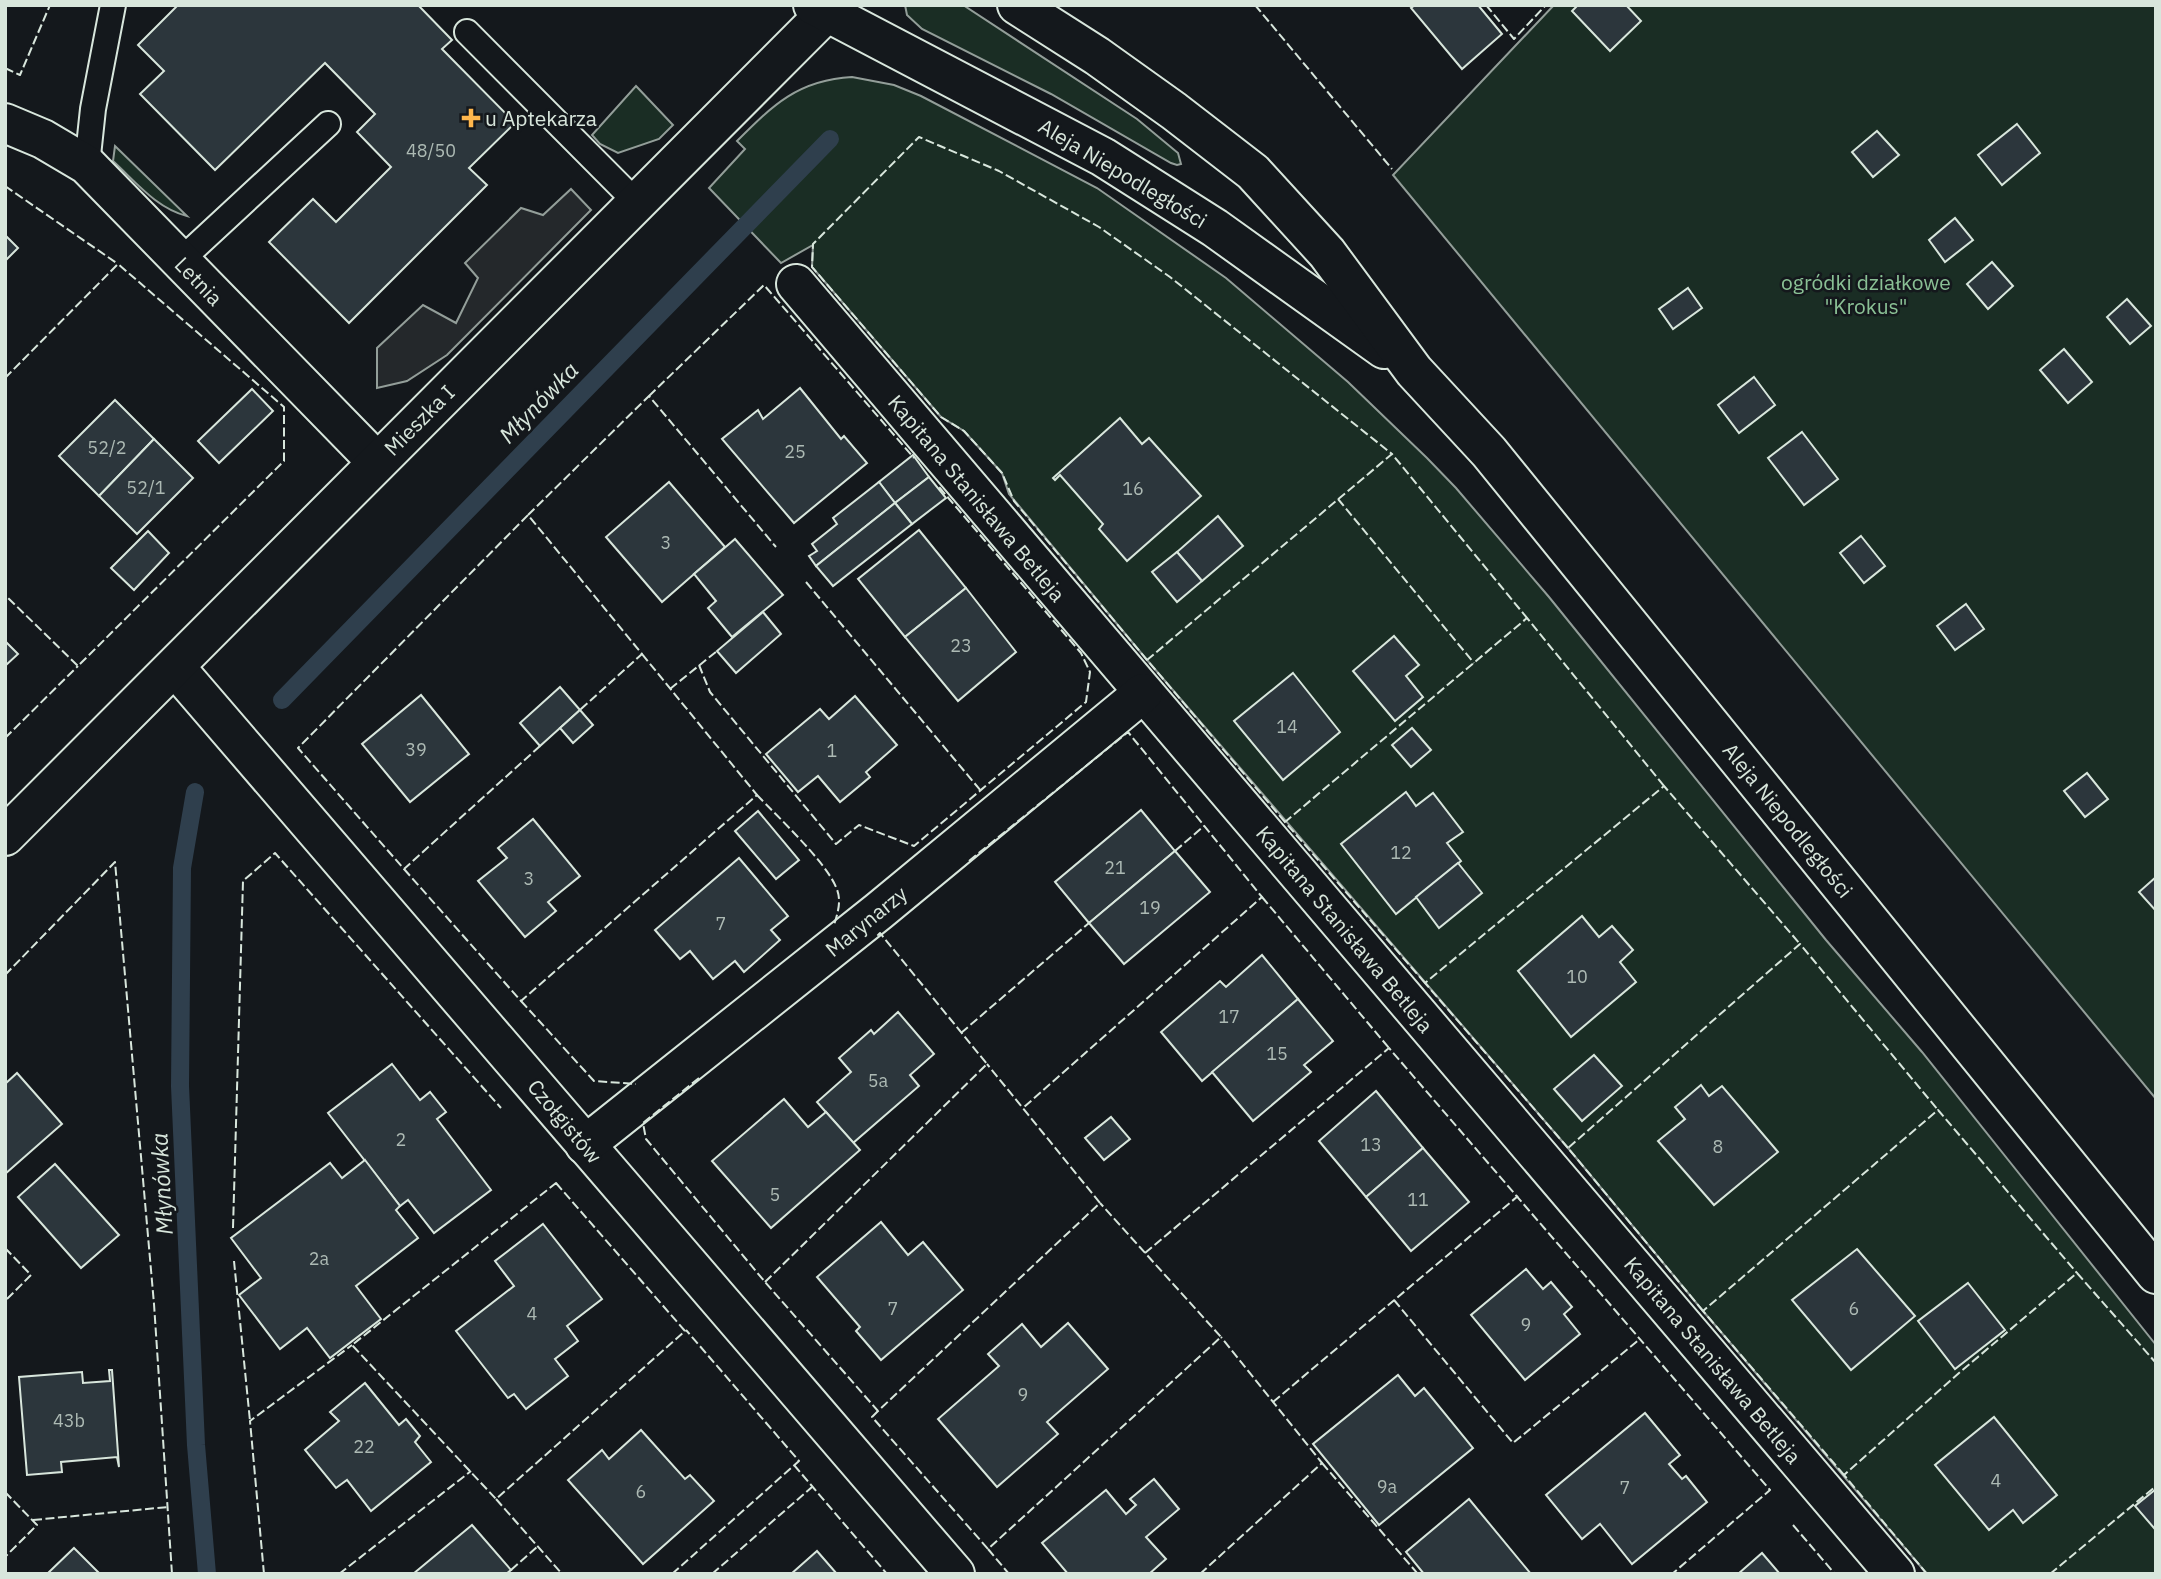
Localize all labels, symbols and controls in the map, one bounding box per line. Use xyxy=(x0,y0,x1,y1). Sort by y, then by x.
place label: u Aptekarza xyxy=(485,104,597,132)
marker: u Aptekarza xyxy=(463,110,479,126)
street label: Aleja Niepodległości xyxy=(1034,112,1212,234)
house number: 48/50 xyxy=(406,139,456,162)
street label: Letnia xyxy=(169,251,229,311)
park label: ogródki działkowe "Krokus" xyxy=(1781,268,1951,320)
water label: Młynówka xyxy=(492,355,584,449)
street label: Mieszka I xyxy=(378,379,460,461)
street label: Kapitana Stanisława Betleja xyxy=(882,389,1072,607)
house number: 52/2 xyxy=(87,436,127,459)
house number: 25 xyxy=(784,440,806,463)
house number: 52/1 xyxy=(126,476,166,499)
house number: 16 xyxy=(1122,477,1144,500)
house number: 3 xyxy=(661,531,671,554)
house number: 23 xyxy=(950,634,972,657)
house number: 14 xyxy=(1276,715,1298,738)
street label: Aleja Niepodległości xyxy=(1717,737,1859,903)
house number: 39 xyxy=(405,738,427,761)
house number: 1 xyxy=(827,739,837,762)
street label: Kapitana Stanisława Betleja xyxy=(1250,820,1440,1038)
house number: 12 xyxy=(1390,841,1412,864)
house number: 21 xyxy=(1104,856,1126,879)
house number: 3 xyxy=(524,867,534,890)
street label: Marynarzy xyxy=(819,879,913,963)
house number: 19 xyxy=(1139,896,1161,919)
house number: 7 xyxy=(716,912,726,935)
house number: 10 xyxy=(1566,965,1588,988)
house number: 17 xyxy=(1218,1005,1240,1028)
house number: 15 xyxy=(1266,1042,1288,1065)
house number: 5a xyxy=(868,1069,889,1092)
street label: Czołgistów xyxy=(522,1073,608,1169)
house number: 2 xyxy=(396,1128,406,1151)
water label: Młynówka xyxy=(143,1132,179,1236)
house number: 13 xyxy=(1360,1133,1382,1156)
house number: 8 xyxy=(1713,1135,1723,1158)
house number: 5 xyxy=(770,1183,780,1206)
house number: 11 xyxy=(1407,1188,1429,1211)
house number: 2a xyxy=(309,1247,330,1270)
street label: Kapitana Stanisława Betleja xyxy=(1618,1251,1808,1469)
house number: 7 xyxy=(888,1297,898,1320)
house number: 6 xyxy=(1849,1297,1859,1320)
house number: 4 xyxy=(527,1302,538,1325)
house number: 9 xyxy=(1521,1313,1531,1336)
house number: 9 xyxy=(1018,1383,1028,1406)
house number: 43b xyxy=(53,1409,85,1432)
house number: 22 xyxy=(353,1435,375,1458)
house number: 4 xyxy=(1991,1469,2002,1492)
house number: 9a xyxy=(1377,1475,1398,1498)
house number: 7 xyxy=(1620,1476,1630,1499)
house number: 6 xyxy=(636,1480,646,1503)

